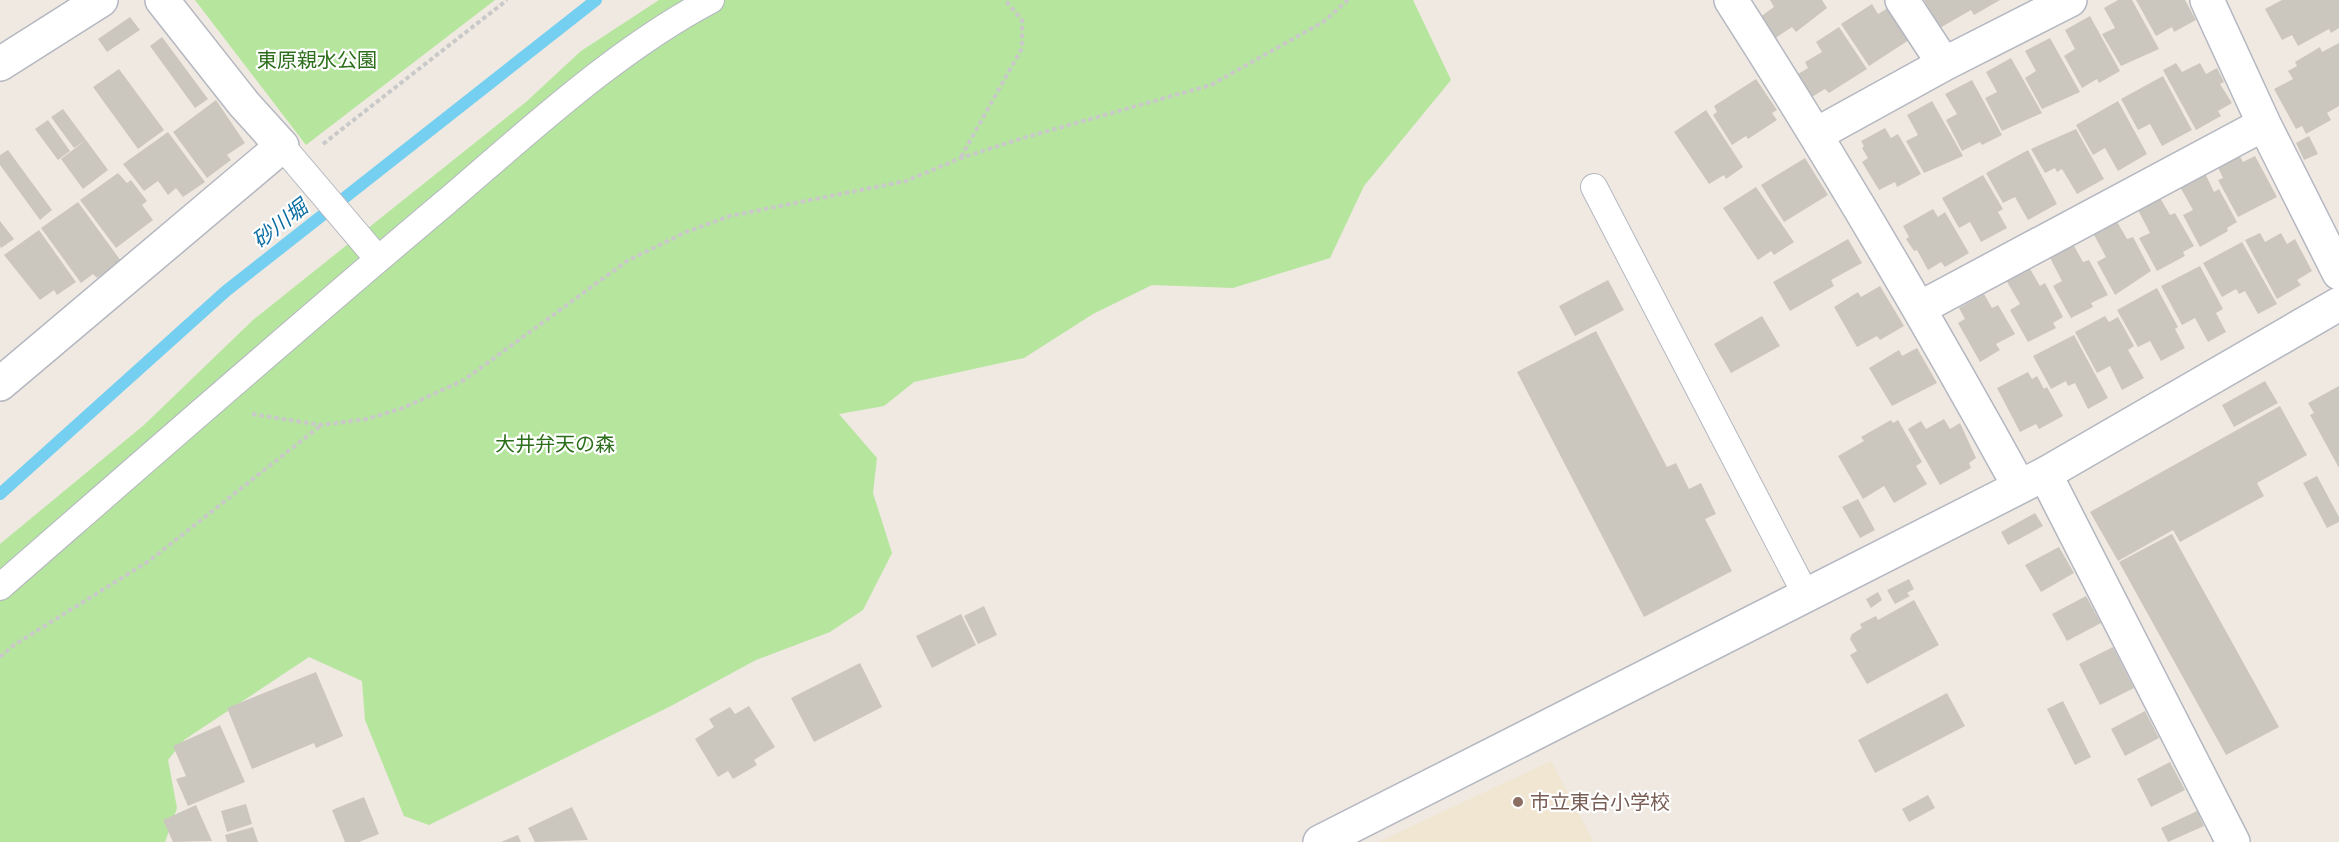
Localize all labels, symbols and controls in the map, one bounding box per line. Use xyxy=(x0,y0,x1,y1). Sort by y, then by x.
park label: 東原親水公園 xyxy=(257,48,377,72)
water label: 砂川堀 xyxy=(248,193,315,253)
park label: 大井弁天の森 xyxy=(495,432,615,456)
place label: 市立東台小学校 xyxy=(1530,790,1670,814)
marker: 市立東台小学校 xyxy=(1511,795,1525,809)

